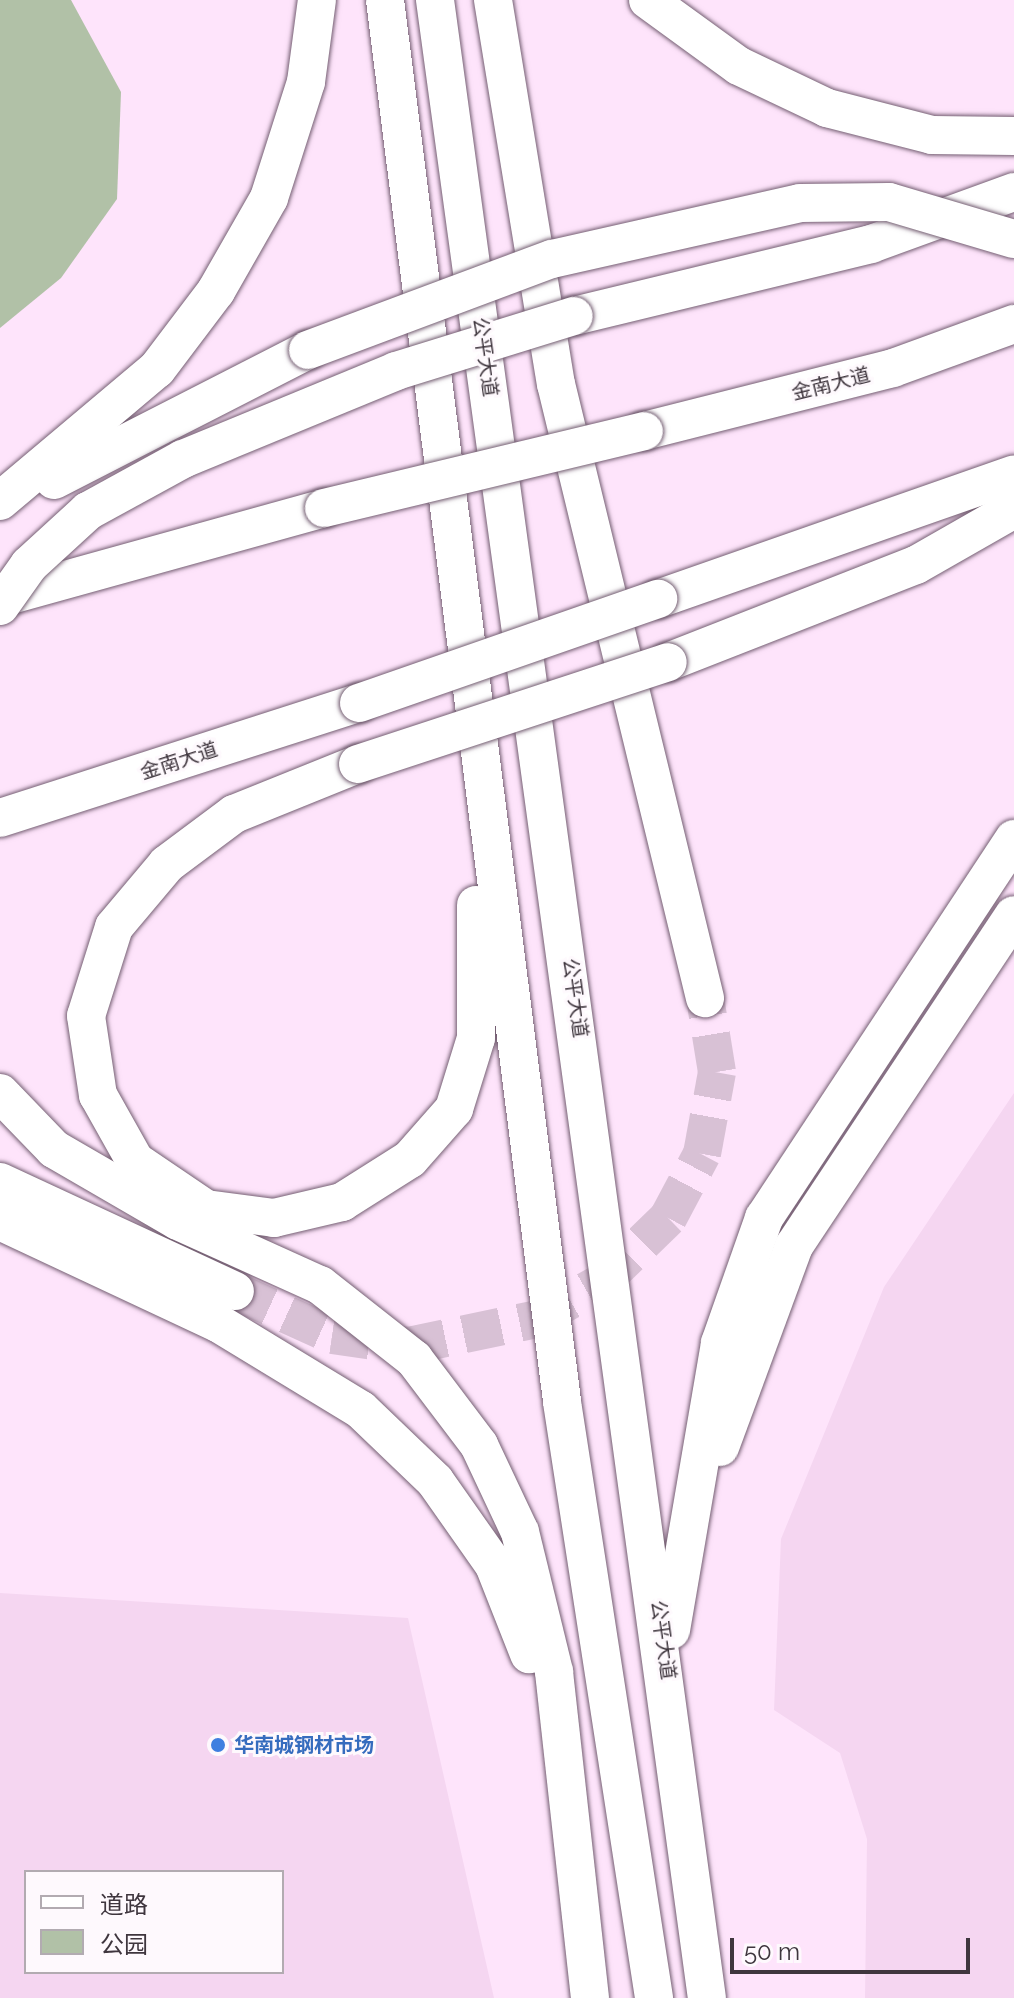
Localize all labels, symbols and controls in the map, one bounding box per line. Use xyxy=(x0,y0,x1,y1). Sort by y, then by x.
street label: 公平大道 xyxy=(468,316,502,398)
street label: 金南大道 xyxy=(789,363,873,405)
street label: 金南大道 xyxy=(137,737,221,785)
street label: 公平大道 xyxy=(558,957,592,1039)
street label: 公平大道 xyxy=(646,1599,680,1681)
place label: 华南城钢材市场 xyxy=(234,1733,374,1757)
marker: 华南城钢材市场 xyxy=(209,1736,227,1754)
legend xyxy=(24,1870,284,1974)
text: 道路 xyxy=(100,1890,148,1919)
scale bar xyxy=(734,1922,974,1972)
text: 公园 xyxy=(100,1930,148,1959)
text: 50 m xyxy=(744,1937,800,1966)

